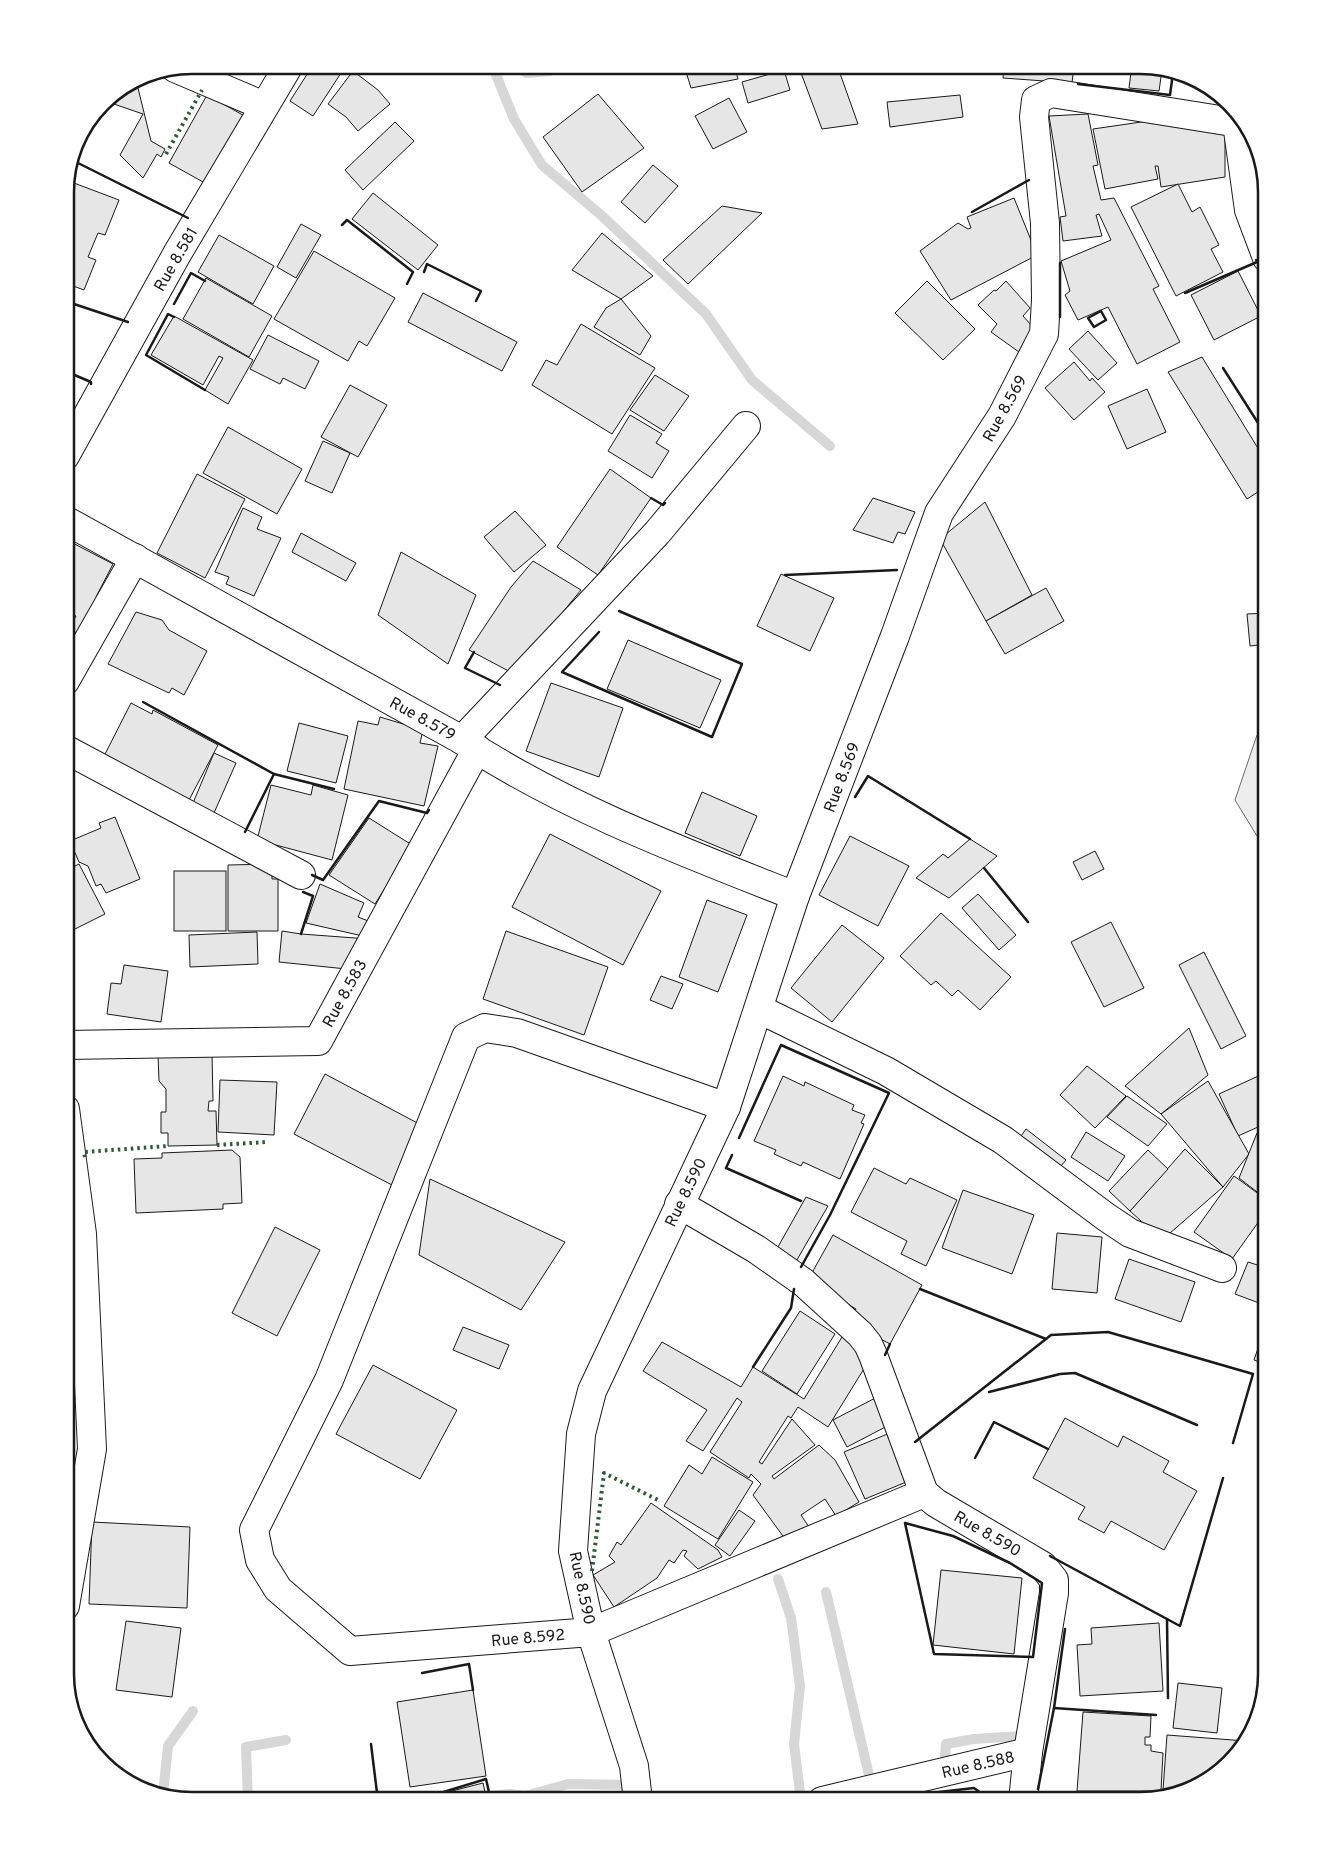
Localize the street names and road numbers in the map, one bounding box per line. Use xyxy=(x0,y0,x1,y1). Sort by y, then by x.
street label: Rue 8.581 xyxy=(150,224,203,296)
street label: Rue 8.569 xyxy=(979,372,1032,446)
street label: Rue 8.579 xyxy=(385,693,459,746)
street label: Rue 8.569 xyxy=(820,740,865,816)
street label: Rue 8.583 xyxy=(319,957,373,1031)
street label: Rue 8.590 xyxy=(661,1155,712,1231)
street label: Rue 8.590 xyxy=(950,1507,1024,1562)
street label: Rue 8.590 xyxy=(564,1550,599,1627)
street label: Rue 8.592 xyxy=(490,1626,566,1652)
street label: Rue 8.588 xyxy=(940,1748,1017,1784)

